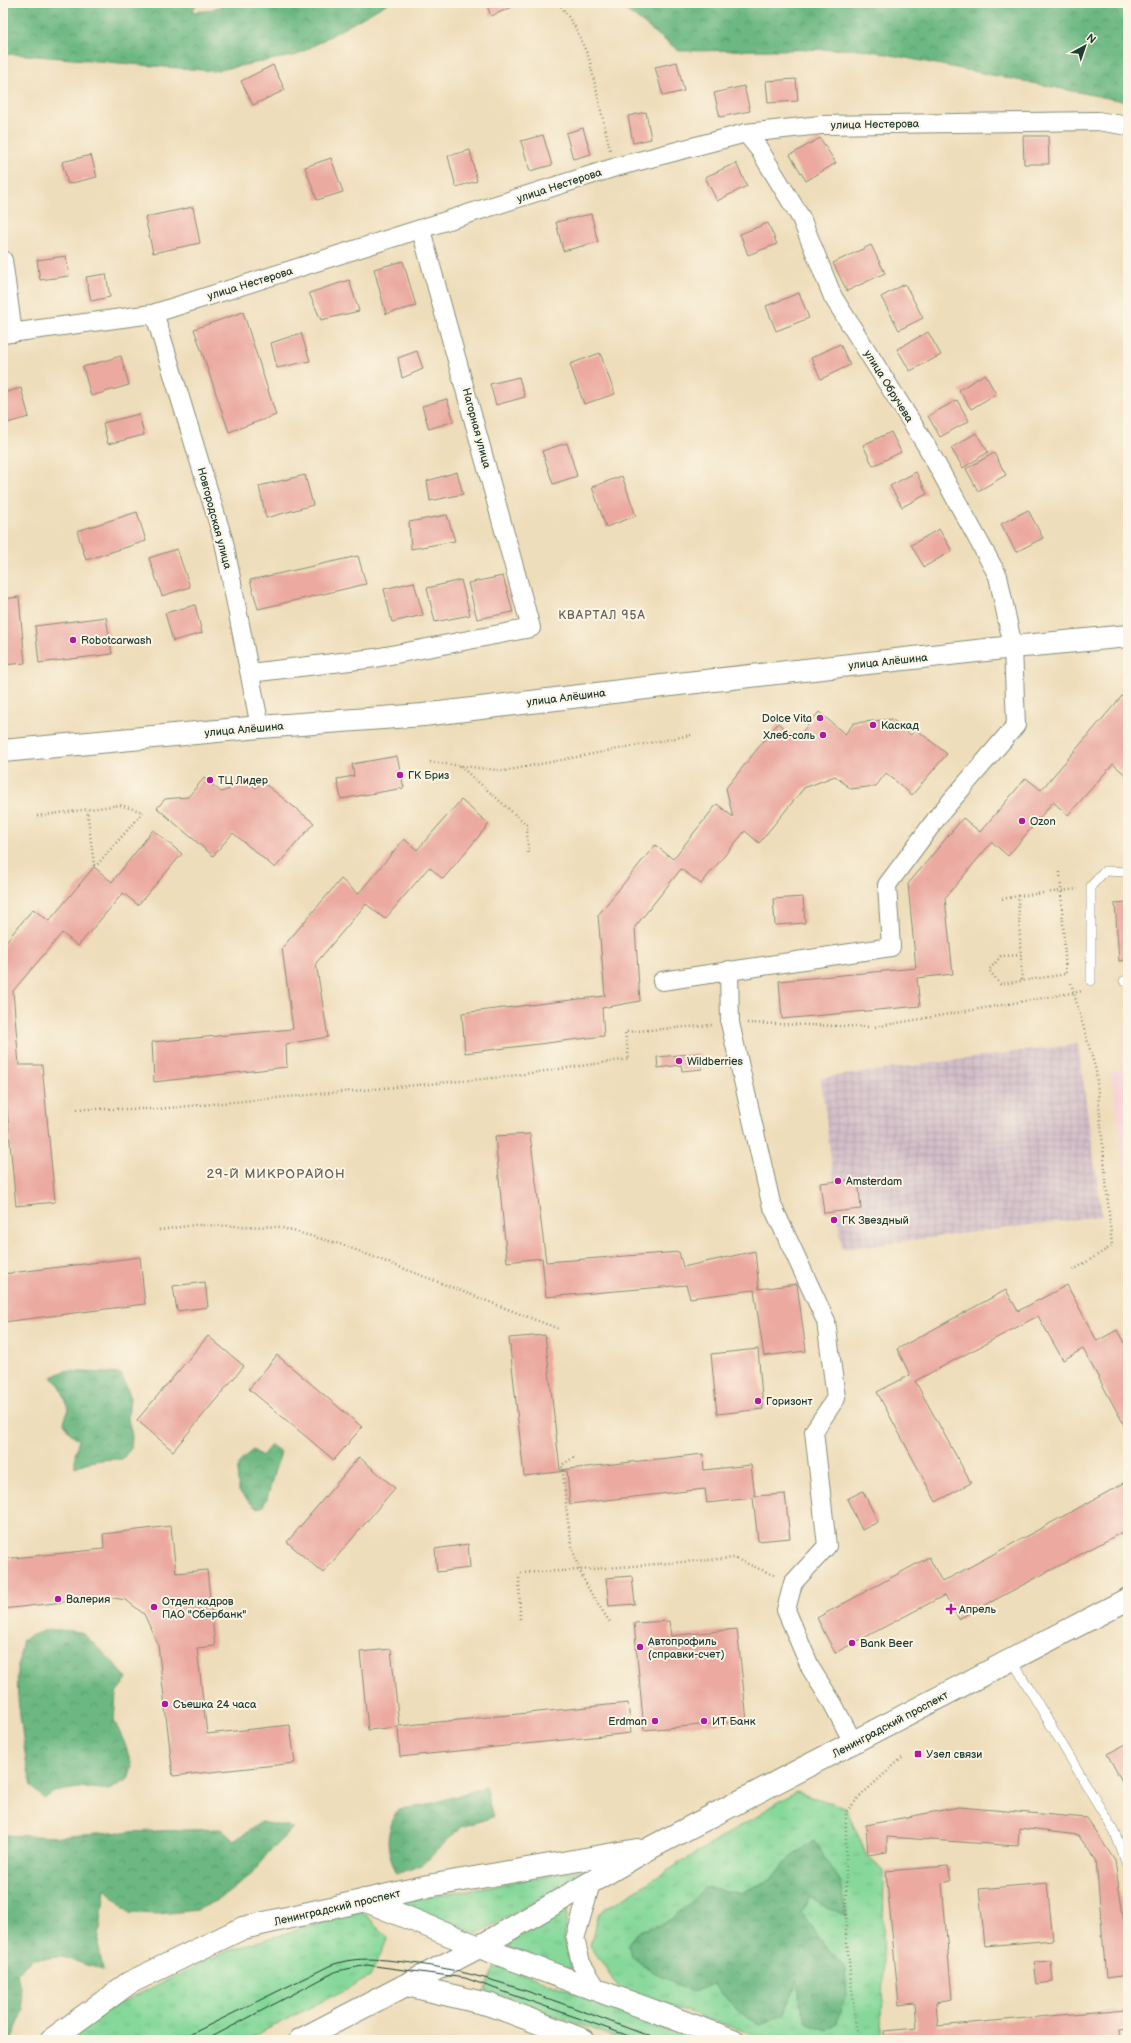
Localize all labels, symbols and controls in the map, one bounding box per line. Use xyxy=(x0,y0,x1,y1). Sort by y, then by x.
north arrow xyxy=(1065,26,1105,66)
text: N xyxy=(1084,31,1098,46)
street label: улица Нестерова xyxy=(831,117,920,132)
street label: улица Нестерова xyxy=(515,165,604,205)
street label: улица Нестерова xyxy=(206,264,295,303)
street label: улица Обручева xyxy=(861,348,916,425)
street label: Нагорная улица xyxy=(460,386,494,470)
street label: Новгородская улица xyxy=(195,466,234,571)
district label: КВАРТАЛ 95А xyxy=(558,608,646,623)
place label: Robotcarwash xyxy=(81,634,152,647)
marker: Robotcarwash xyxy=(68,635,78,645)
street label: улица Алёшина xyxy=(848,651,929,672)
street label: улица Алёшина xyxy=(526,686,607,709)
place label: Dolce Vita xyxy=(762,712,812,725)
marker: Dolce Vita xyxy=(815,713,825,723)
place label: Каскад xyxy=(881,719,919,732)
street label: улица Алёшина xyxy=(204,720,285,739)
marker: Каскад xyxy=(868,720,878,730)
place label: Хлеб-соль xyxy=(763,729,816,742)
marker: Хлеб-соль xyxy=(818,730,828,740)
place label: ГК Бриз xyxy=(408,769,449,782)
marker: ГК Бриз xyxy=(395,770,405,780)
place label: ТЦ Лидер xyxy=(218,774,269,787)
marker: ТЦ Лидер xyxy=(205,775,215,785)
place label: Ozon xyxy=(1030,815,1056,828)
marker: Ozon xyxy=(1017,816,1027,826)
place label: Wildberries xyxy=(687,1055,744,1068)
marker: Wildberries xyxy=(674,1056,684,1066)
district label: 29-Й МИКРОРАЙОН xyxy=(206,1166,346,1182)
place label: Amsterdam xyxy=(846,1175,902,1188)
marker: Amsterdam xyxy=(833,1176,843,1186)
place label: ГК Звездный xyxy=(842,1214,909,1227)
marker: ГК Звездный xyxy=(829,1215,839,1225)
place label: Горизонт xyxy=(766,1395,813,1408)
marker: Горизонт xyxy=(753,1396,763,1406)
place label: Валерия xyxy=(66,1593,110,1606)
marker: Валерия xyxy=(53,1594,63,1604)
place label: Отдел кадров ПАО "Сбербанк" xyxy=(162,1595,246,1621)
marker: Отдел кадров ПАО "Сбербанк" xyxy=(149,1602,159,1612)
place label: Апрель xyxy=(958,1603,997,1616)
marker: Апрель xyxy=(946,1604,956,1614)
place label: Автопрофиль (справки-счет) xyxy=(647,1635,725,1661)
place label: Bank Beer xyxy=(860,1637,914,1650)
marker: Bank Beer xyxy=(847,1638,857,1648)
marker: Автопрофиль (справки-счет) xyxy=(635,1642,645,1652)
street label: Ленинградский проспект xyxy=(829,1688,950,1761)
place label: Съешка 24 часа xyxy=(173,1698,257,1711)
marker: Съешка 24 часа xyxy=(160,1699,170,1709)
place label: Erdman xyxy=(608,1715,647,1728)
place label: ИТ Банк xyxy=(712,1715,756,1728)
marker: Erdman xyxy=(650,1716,660,1726)
marker: ИТ Банк xyxy=(699,1716,709,1726)
place label: Узел связи xyxy=(926,1748,983,1761)
marker: Узел связи xyxy=(913,1749,923,1759)
street label: Ленинградский проспект xyxy=(272,1887,402,1929)

